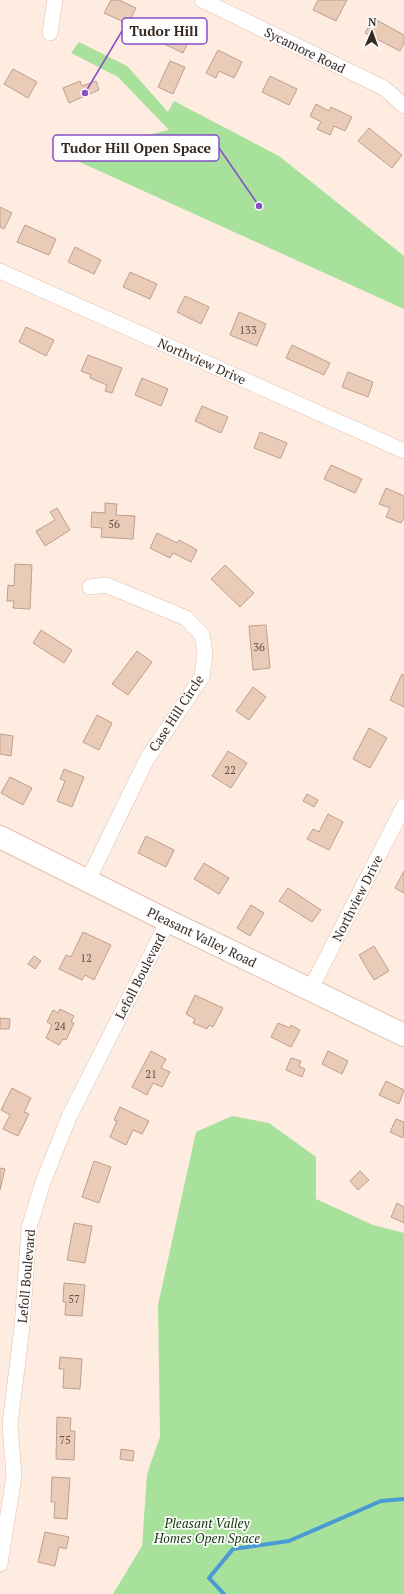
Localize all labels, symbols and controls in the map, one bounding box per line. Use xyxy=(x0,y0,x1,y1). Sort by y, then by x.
north arrow xyxy=(352,12,392,52)
text: N xyxy=(368,15,377,29)
callout: Tudor Hill xyxy=(122,18,207,44)
text: Tudor Hill xyxy=(130,21,199,40)
street label: Sycamore Road xyxy=(261,23,349,77)
callout: Tudor Hill Open Space xyxy=(53,135,219,161)
text: Tudor Hill Open Space xyxy=(61,138,212,157)
house number: 133 xyxy=(239,323,257,337)
street label: Northview Drive xyxy=(155,333,249,389)
house number: 56 xyxy=(108,517,120,531)
house number: 36 xyxy=(253,640,265,654)
street label: Case Hill Circle xyxy=(144,671,208,755)
house number: 22 xyxy=(224,763,236,777)
street label: Northview Drive xyxy=(327,852,387,944)
street label: Pleasant Valley Road xyxy=(144,903,260,971)
street label: Lefoll Boulevard xyxy=(111,930,169,1022)
house number: 12 xyxy=(80,951,92,965)
house number: 24 xyxy=(54,1019,66,1033)
house number: 21 xyxy=(145,1067,157,1081)
street label: Lefoll Boulevard xyxy=(13,1228,39,1324)
house number: 57 xyxy=(68,1292,80,1306)
house number: 75 xyxy=(59,1433,71,1447)
park label: Pleasant Valley Homes Open Space xyxy=(153,1514,260,1547)

